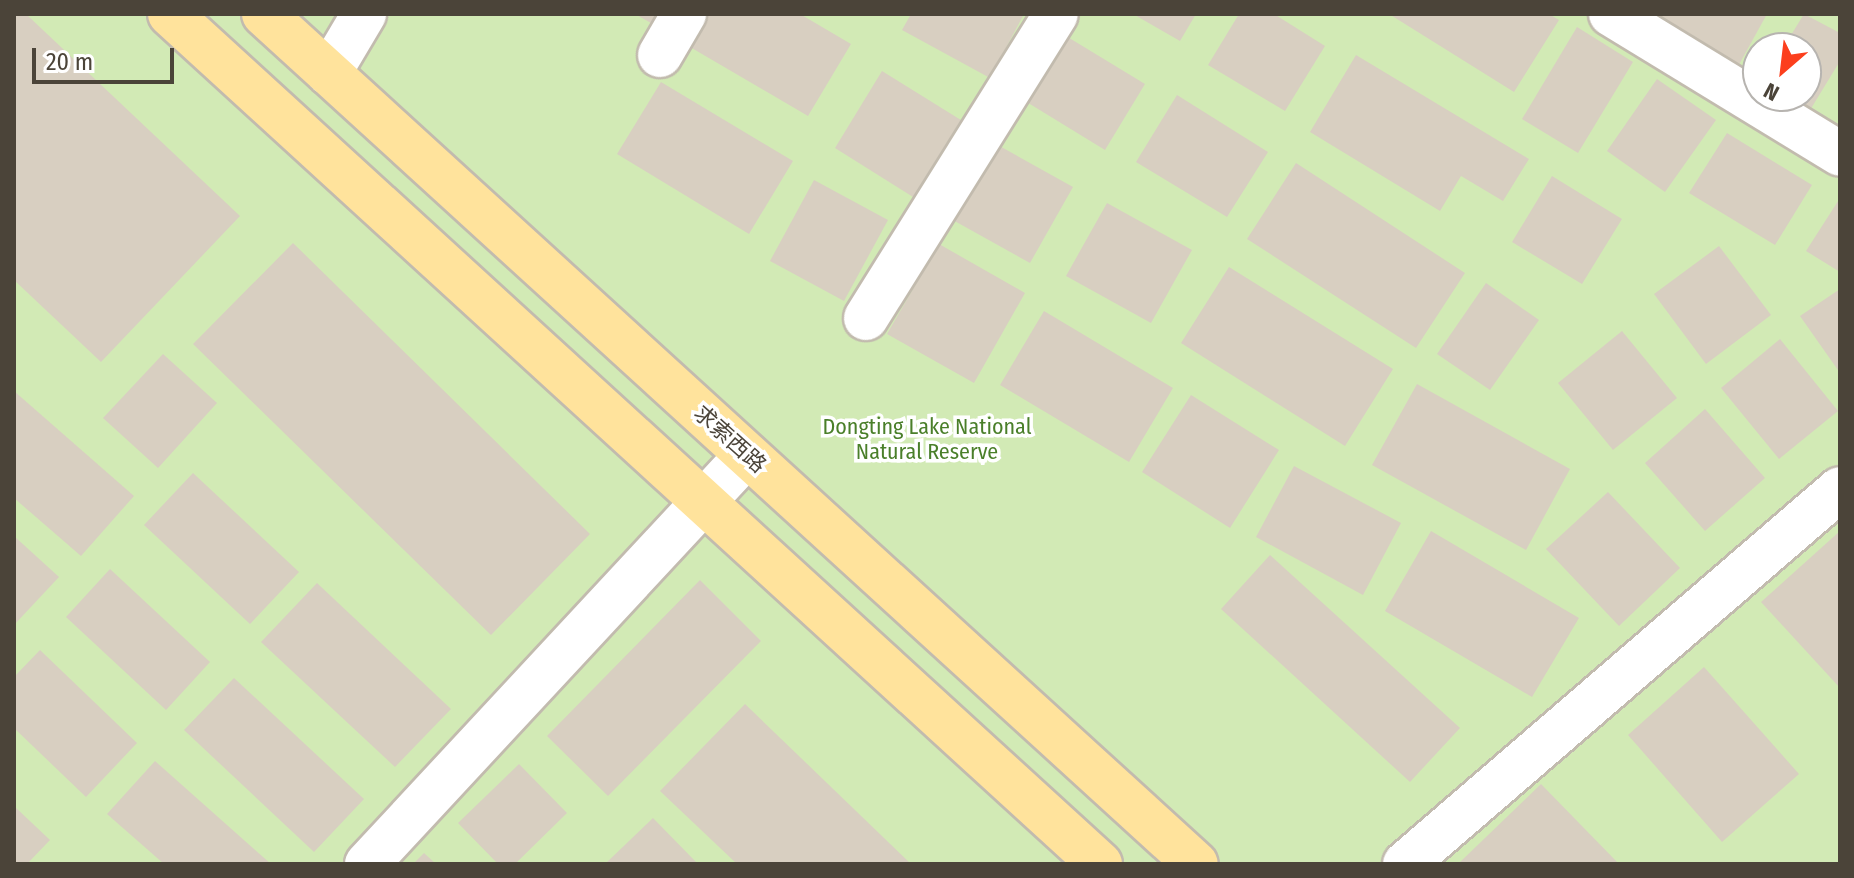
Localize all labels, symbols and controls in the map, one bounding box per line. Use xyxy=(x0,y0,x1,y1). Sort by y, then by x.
scale bar xyxy=(36,32,178,82)
north arrow xyxy=(1742,32,1822,112)
text: 20 m xyxy=(46,48,93,76)
text: N xyxy=(1759,77,1784,107)
street label: 求索西路 xyxy=(688,400,772,478)
park label: Dongting Lake National Natural Reserve xyxy=(823,413,1031,464)

